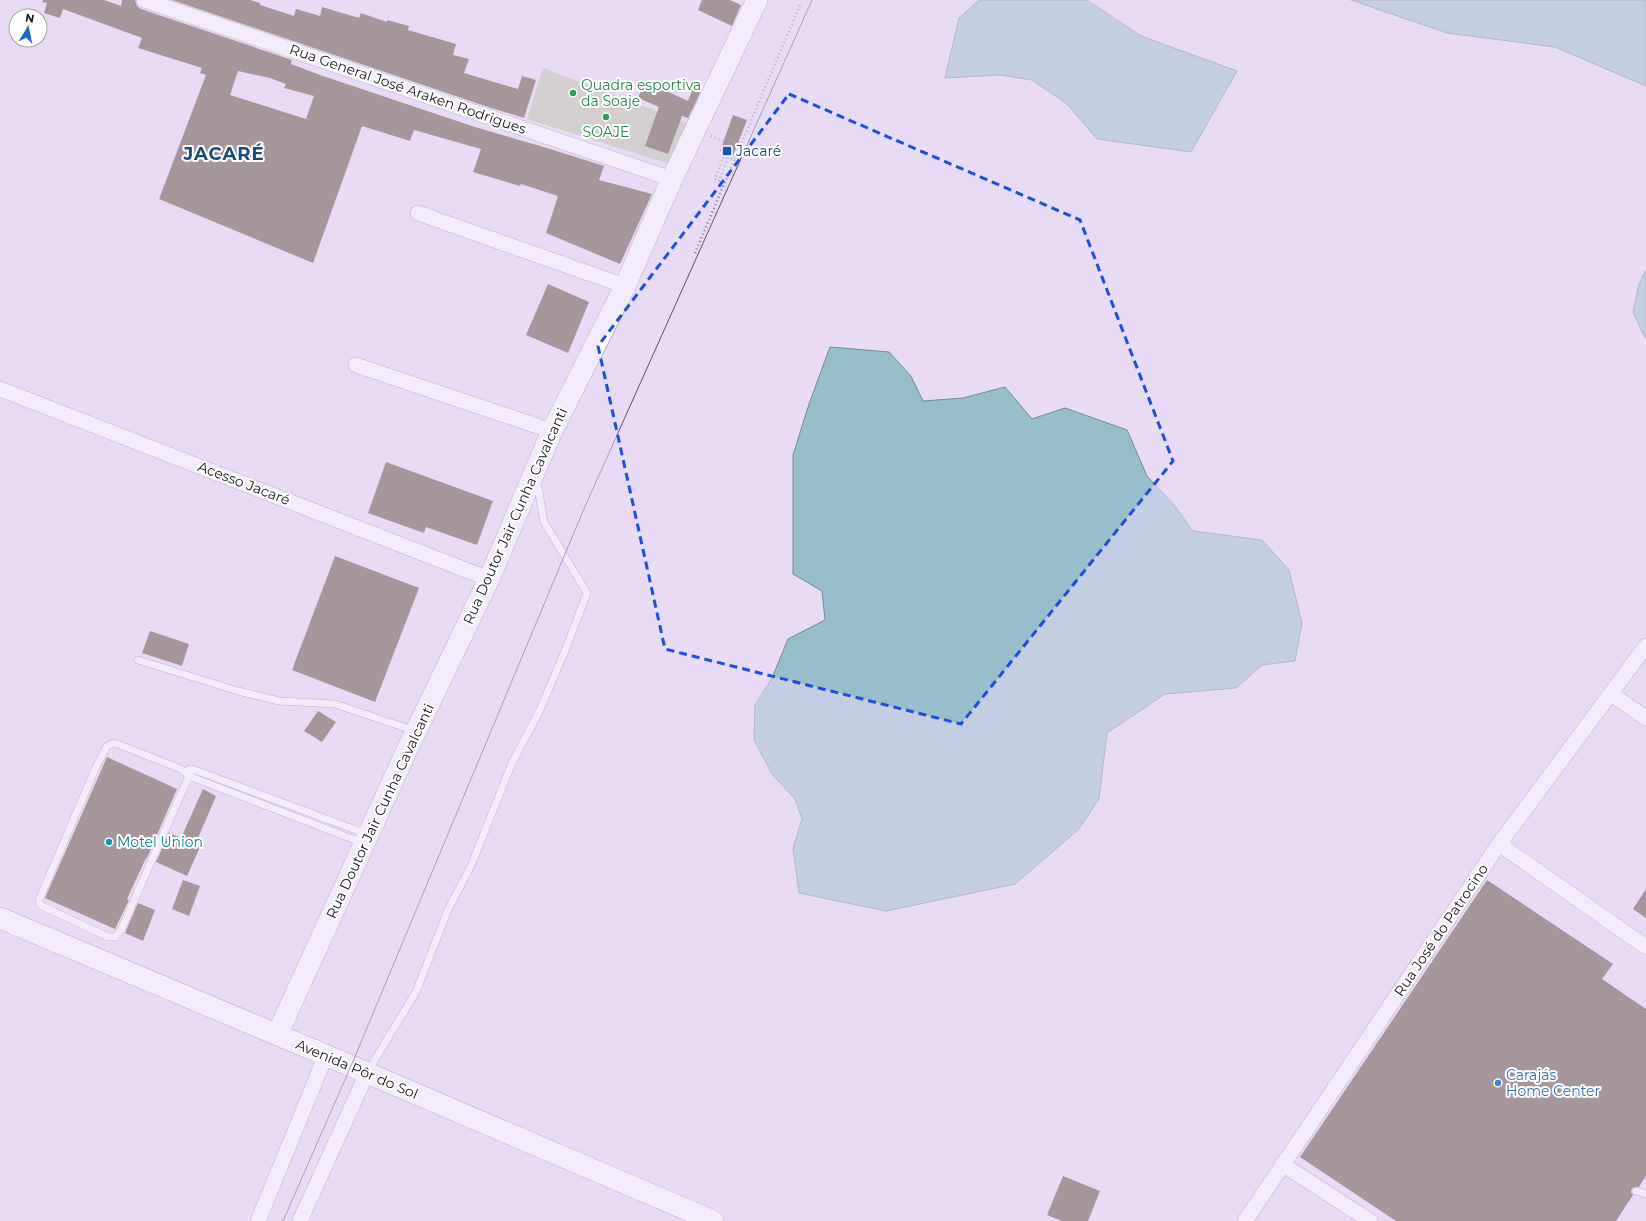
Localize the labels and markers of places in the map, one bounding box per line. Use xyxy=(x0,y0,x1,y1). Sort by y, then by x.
place label: Quadra esportiva da Soaje xyxy=(581,76,701,110)
marker: Quadra esportiva da Soaje xyxy=(568,88,578,98)
marker: SOAJE xyxy=(601,112,611,122)
place label: SOAJE xyxy=(583,123,629,141)
place label: Jacaré xyxy=(735,142,781,160)
marker: Jacaré xyxy=(721,145,733,157)
place label: Motel Union xyxy=(117,833,203,851)
marker: Motel Union xyxy=(104,837,114,847)
place label: Carajás Home Center xyxy=(1506,1066,1601,1100)
marker: Carajás Home Center xyxy=(1493,1078,1503,1088)

